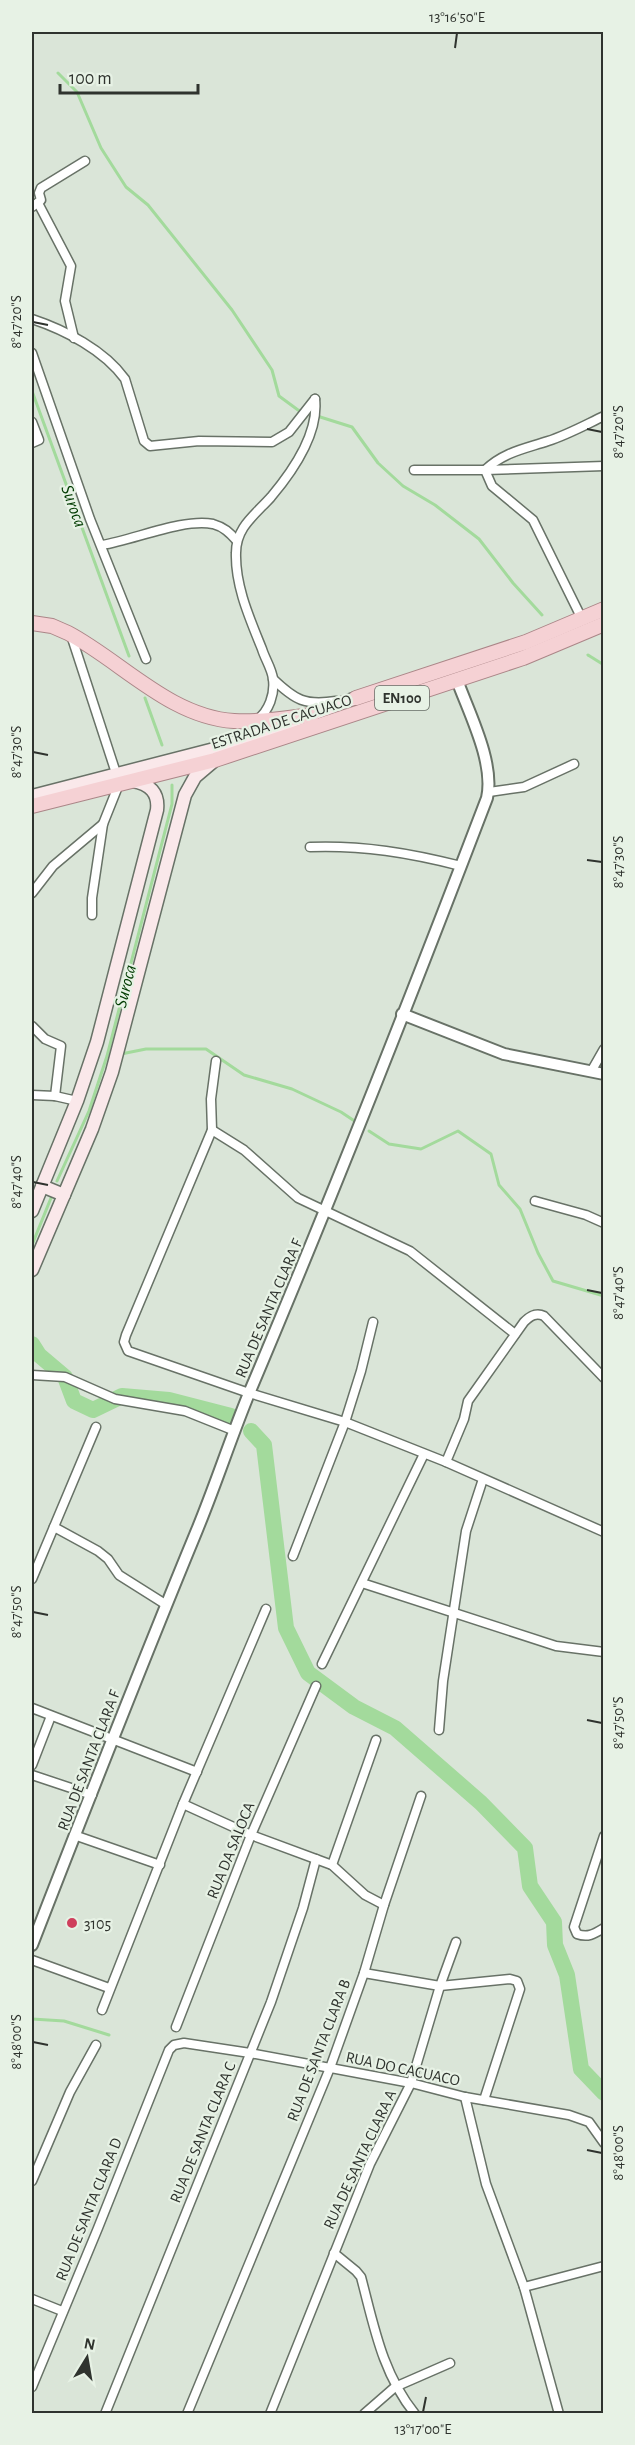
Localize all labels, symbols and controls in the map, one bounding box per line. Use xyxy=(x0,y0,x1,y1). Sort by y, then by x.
text: 13°16'50"E xyxy=(429,10,485,25)
scale bar xyxy=(60,57,198,95)
text: 100 m xyxy=(69,70,112,88)
text: 8°47'20"S xyxy=(9,295,24,349)
text: 8°47'20"S xyxy=(611,405,626,459)
water label: Suroca xyxy=(57,483,89,530)
road number: EN100 xyxy=(375,686,429,710)
street label: ESTRADA DE CACUACO xyxy=(209,692,353,752)
text: 8°47'30"S xyxy=(9,726,24,778)
text: 8°47'30"S xyxy=(611,836,626,888)
water label: Suroca xyxy=(112,963,140,1010)
text: 8°47'40"S xyxy=(9,1155,24,1209)
street label: RUA DE SANTA CLARA F xyxy=(232,1236,306,1380)
text: 8°47'40"S xyxy=(611,1266,626,1320)
text: 8°47'50"S xyxy=(9,1586,24,1638)
street label: RUA DE SANTA CLARA F xyxy=(55,1687,124,1833)
text: 8°47'50"S xyxy=(611,1697,626,1749)
street label: RUA DA SALOCA xyxy=(204,1800,258,1901)
marker: 3105 xyxy=(65,1916,79,1930)
place label: 3105 xyxy=(84,1916,111,1932)
street label: RUA DE SANTA CLARA B xyxy=(284,1977,353,2124)
text: 8°48'00"S xyxy=(9,2014,24,2070)
street label: RUA DO CACUACO xyxy=(344,2049,461,2089)
street label: RUA DE SANTA CLARA C xyxy=(167,2060,239,2205)
street label: RUA DE SANTA CLARA A xyxy=(321,2087,399,2231)
text: 8°48'00"S xyxy=(611,2125,626,2181)
street label: RUA DE SANTA CLARA D xyxy=(53,2136,125,2283)
north arrow xyxy=(57,2328,117,2388)
text: N xyxy=(83,2335,97,2353)
text: 13°17'00"E xyxy=(395,2422,451,2437)

